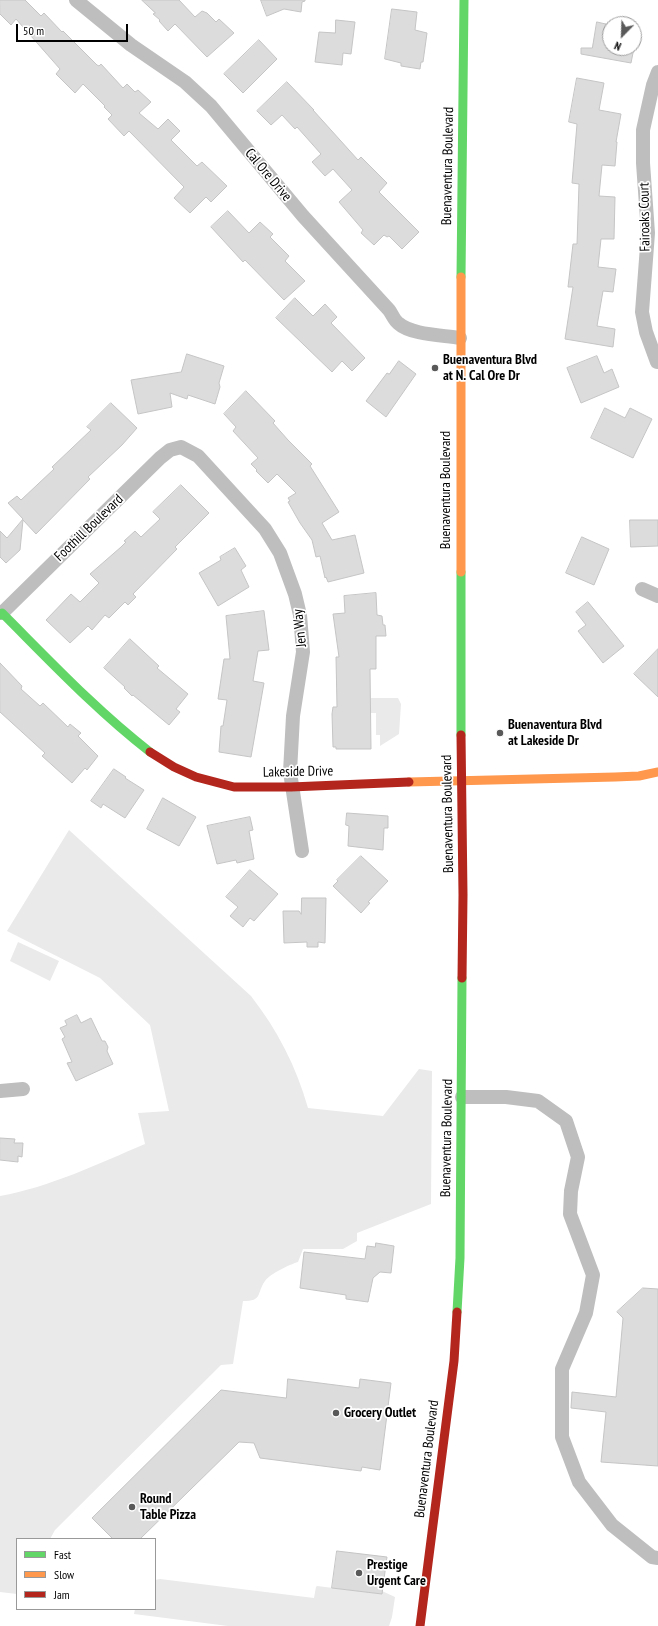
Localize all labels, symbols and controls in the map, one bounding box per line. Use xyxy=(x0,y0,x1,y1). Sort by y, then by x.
scale bar xyxy=(18,16,130,42)
north arrow xyxy=(602,16,642,56)
text: 50 m xyxy=(23,23,44,38)
text: N xyxy=(612,39,623,54)
street label: Buenaventura Boulevard xyxy=(439,107,457,225)
street label: Cal Ore Drive xyxy=(241,145,295,205)
street label: Fairoaks Court xyxy=(636,182,654,252)
place label: Buenaventura Blvd at N. Cal Ore Dr xyxy=(443,352,537,384)
marker: Buenaventura Blvd at N. Cal Ore Dr xyxy=(430,363,440,373)
street label: Buenaventura Boulevard xyxy=(438,431,454,549)
street label: Foothill Boulevard xyxy=(51,491,127,565)
street label: Jen Way xyxy=(290,608,310,648)
place label: Buenaventura Blvd at Lakeside Dr xyxy=(508,717,602,750)
marker: Buenaventura Blvd at Lakeside Dr xyxy=(495,728,505,738)
street label: Buenaventura Boulevard xyxy=(439,755,457,873)
street label: Lakeside Drive xyxy=(263,763,333,781)
street label: Buenaventura Boulevard xyxy=(438,1079,456,1197)
street label: Buenaventura Boulevard xyxy=(411,1399,443,1519)
place label: Grocery Outlet xyxy=(344,1405,416,1421)
marker: Grocery Outlet xyxy=(331,1408,341,1418)
place label: Round Table Pizza xyxy=(140,1491,196,1524)
marker: Round Table Pizza xyxy=(127,1502,137,1512)
legend xyxy=(16,1538,156,1610)
text: Fast xyxy=(54,1547,71,1562)
place label: Prestige Urgent Care xyxy=(367,1557,426,1590)
text: Slow xyxy=(54,1567,74,1582)
marker: Prestige Urgent Care xyxy=(354,1568,364,1578)
text: Jam xyxy=(54,1587,70,1602)

